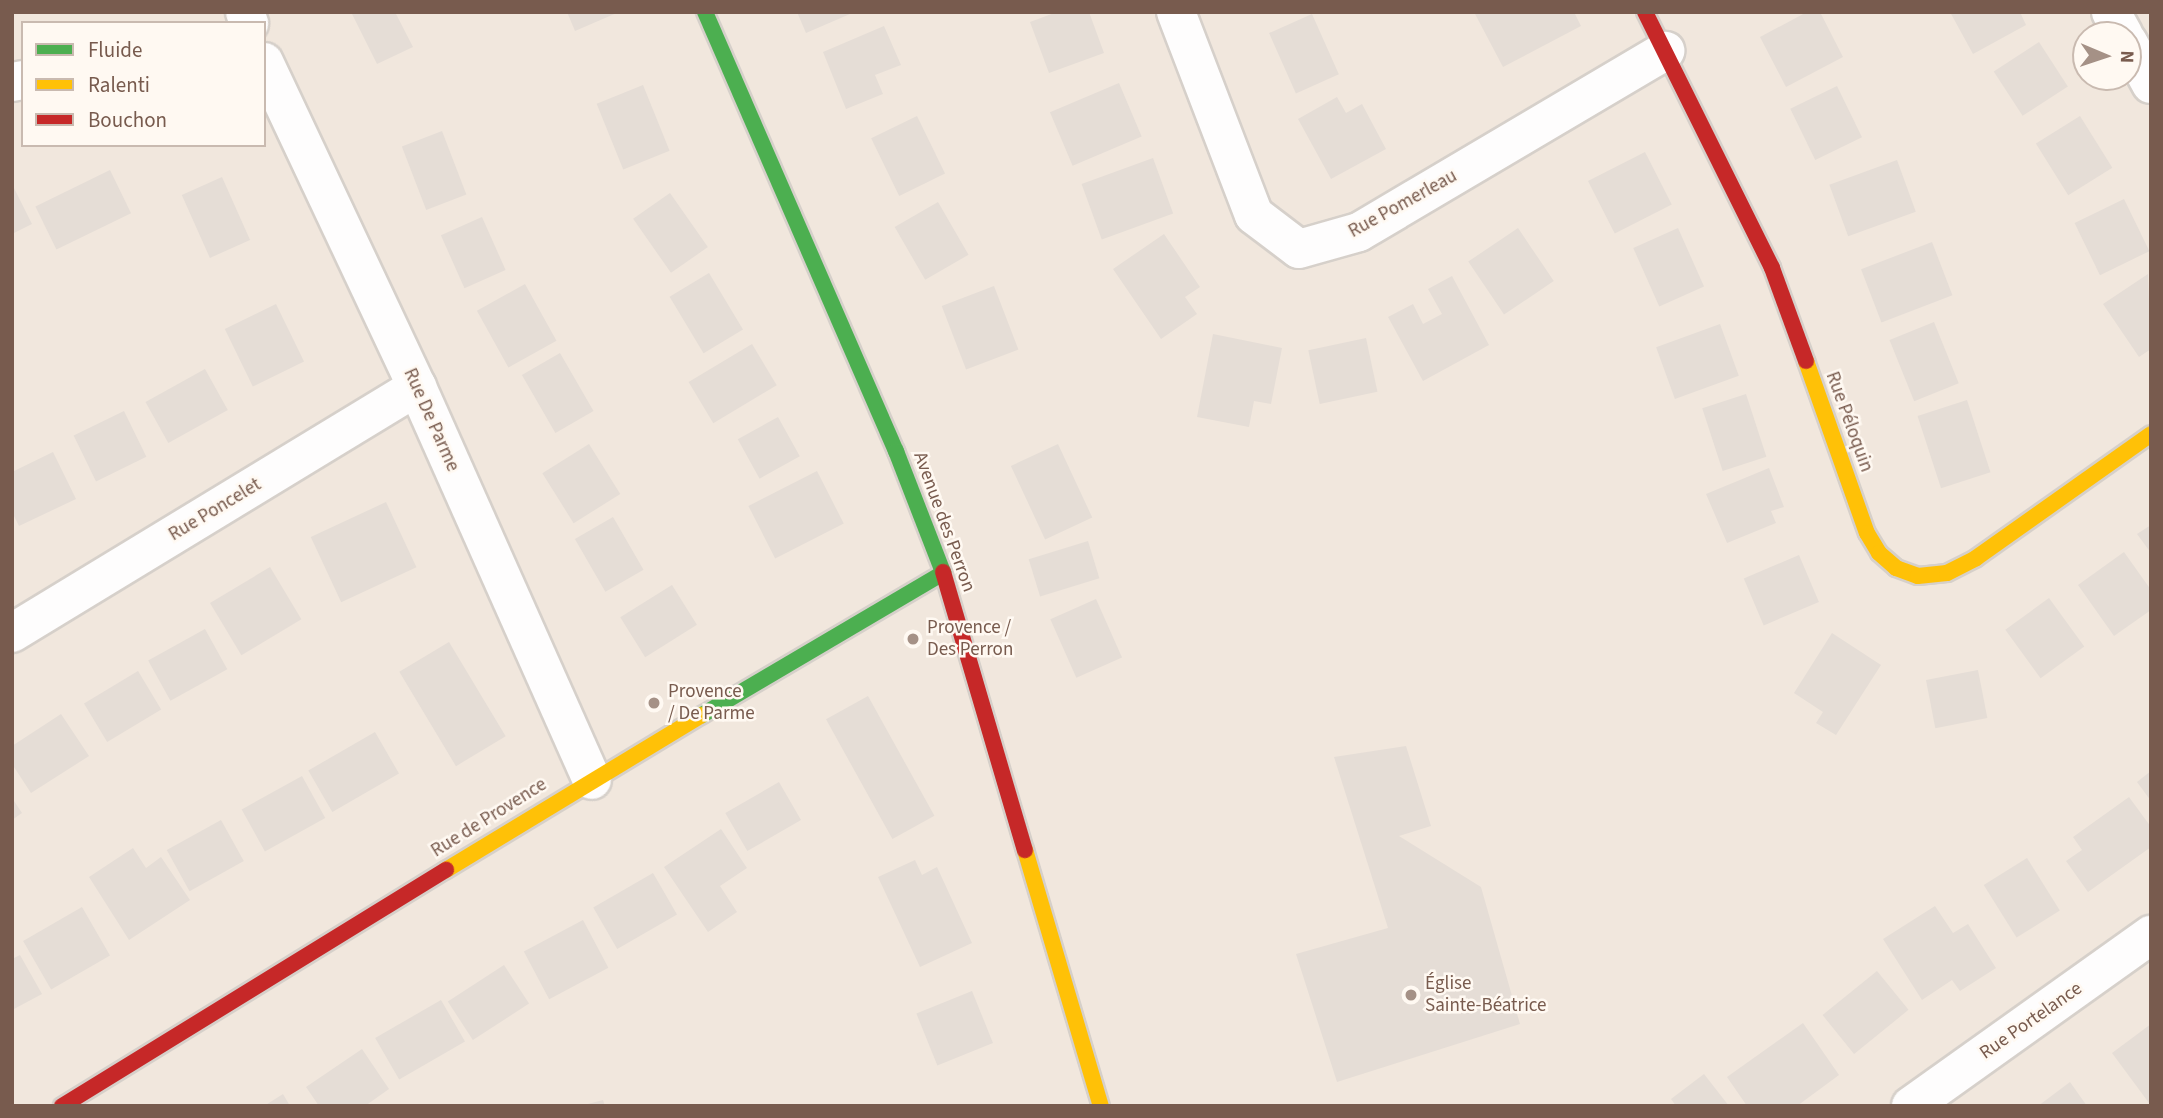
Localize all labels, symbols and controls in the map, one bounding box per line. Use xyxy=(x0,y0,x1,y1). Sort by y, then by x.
legend xyxy=(21,21,266,147)
north arrow xyxy=(2072,21,2142,91)
text: Fluide xyxy=(88,35,142,65)
text: N xyxy=(2113,50,2140,63)
text: Ralenti xyxy=(88,70,150,100)
text: Bouchon xyxy=(88,105,167,135)
street label: Rue Pomerleau xyxy=(1345,165,1461,243)
street label: Rue De Parme xyxy=(398,365,464,475)
street label: Rue Péloquin xyxy=(1820,369,1878,475)
street label: Avenue des Perron xyxy=(908,449,980,595)
street label: Rue Poncelet xyxy=(165,474,265,546)
place label: Provence / Des Perron xyxy=(927,617,1013,661)
marker: Provence / Des Perron xyxy=(905,631,921,647)
place label: Provence / De Parme xyxy=(668,681,755,725)
marker: Provence / De Parme xyxy=(646,695,662,711)
street label: Rue de Provence xyxy=(427,773,551,863)
place label: Église Sainte-Béatrice xyxy=(1425,973,1546,1017)
street label: Rue Portelance xyxy=(1975,977,2087,1065)
marker: Église Sainte-Béatrice xyxy=(1403,987,1419,1003)

